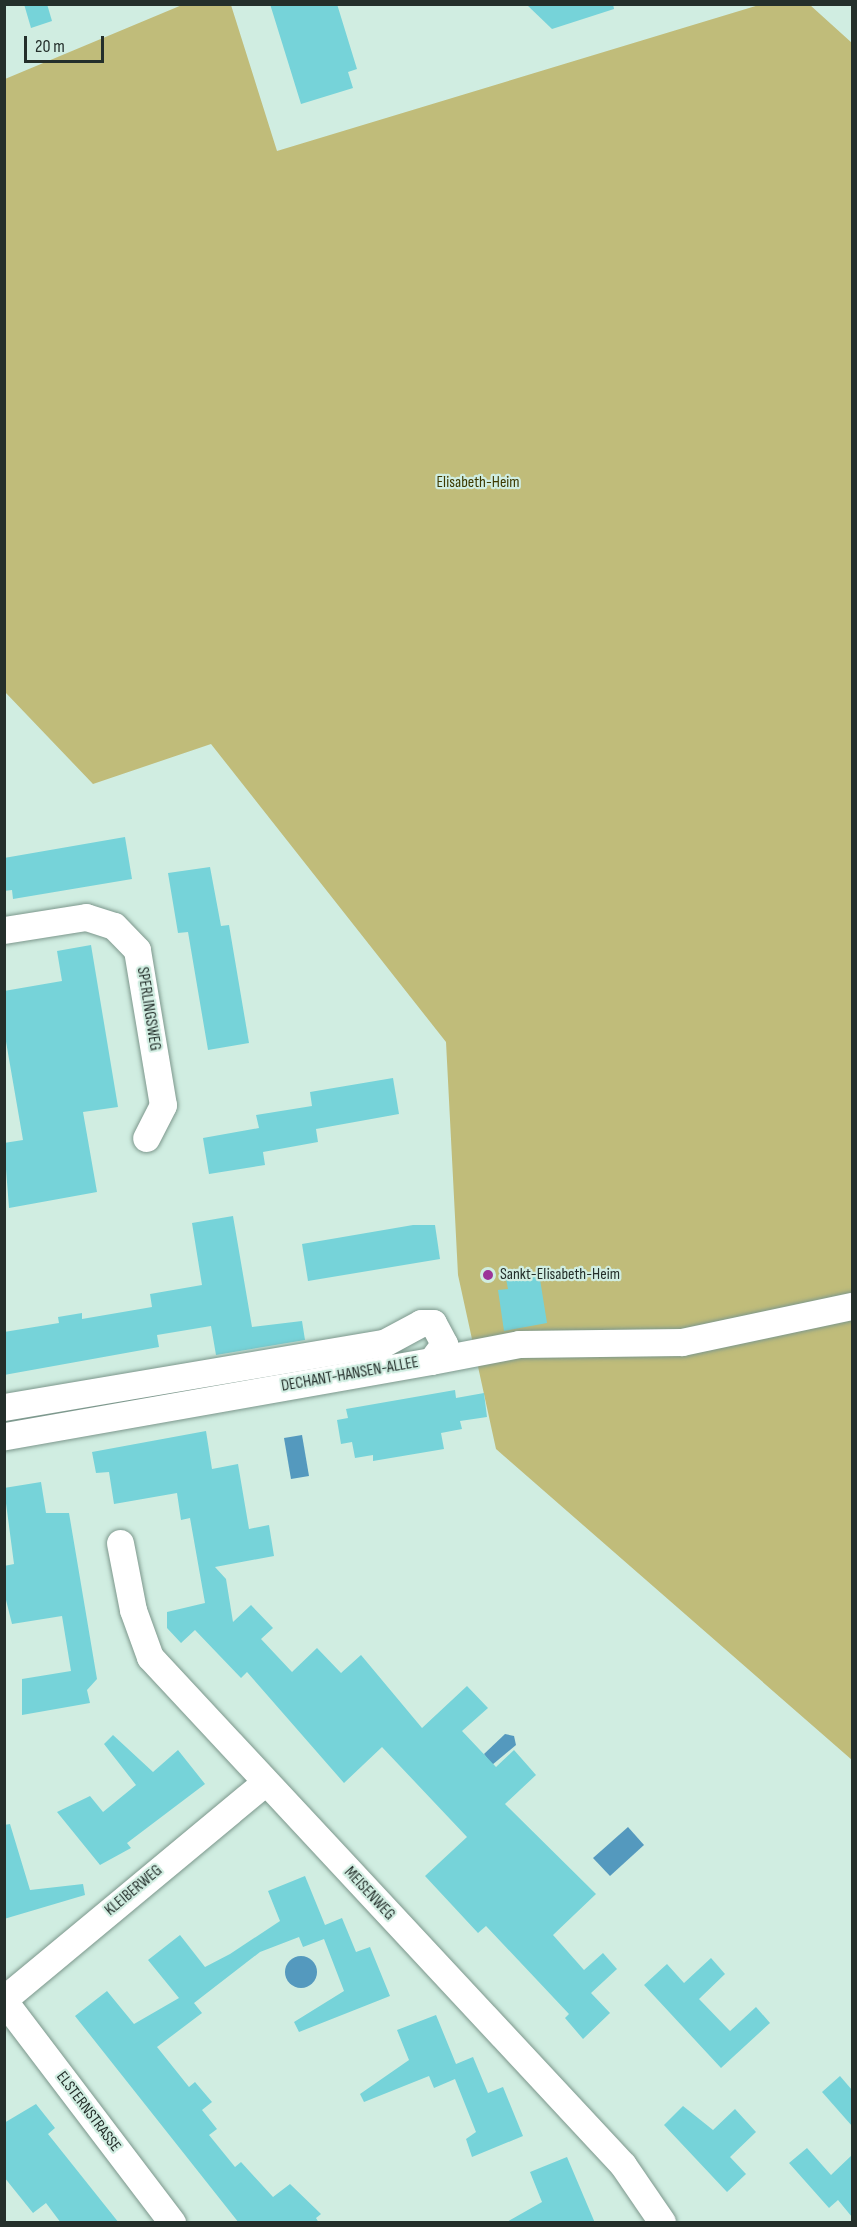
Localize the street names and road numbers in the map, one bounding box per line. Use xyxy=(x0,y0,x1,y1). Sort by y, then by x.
street label: SPERLINGSWEG xyxy=(132,966,164,1052)
street label: DECHANT-HANSEN-ALLEE xyxy=(280,1353,420,1397)
street label: KLEIBERWEG xyxy=(102,1862,166,1920)
street label: MEISENWEG xyxy=(340,1863,398,1925)
street label: ELSTERNSTRASSE xyxy=(52,2068,124,2156)

